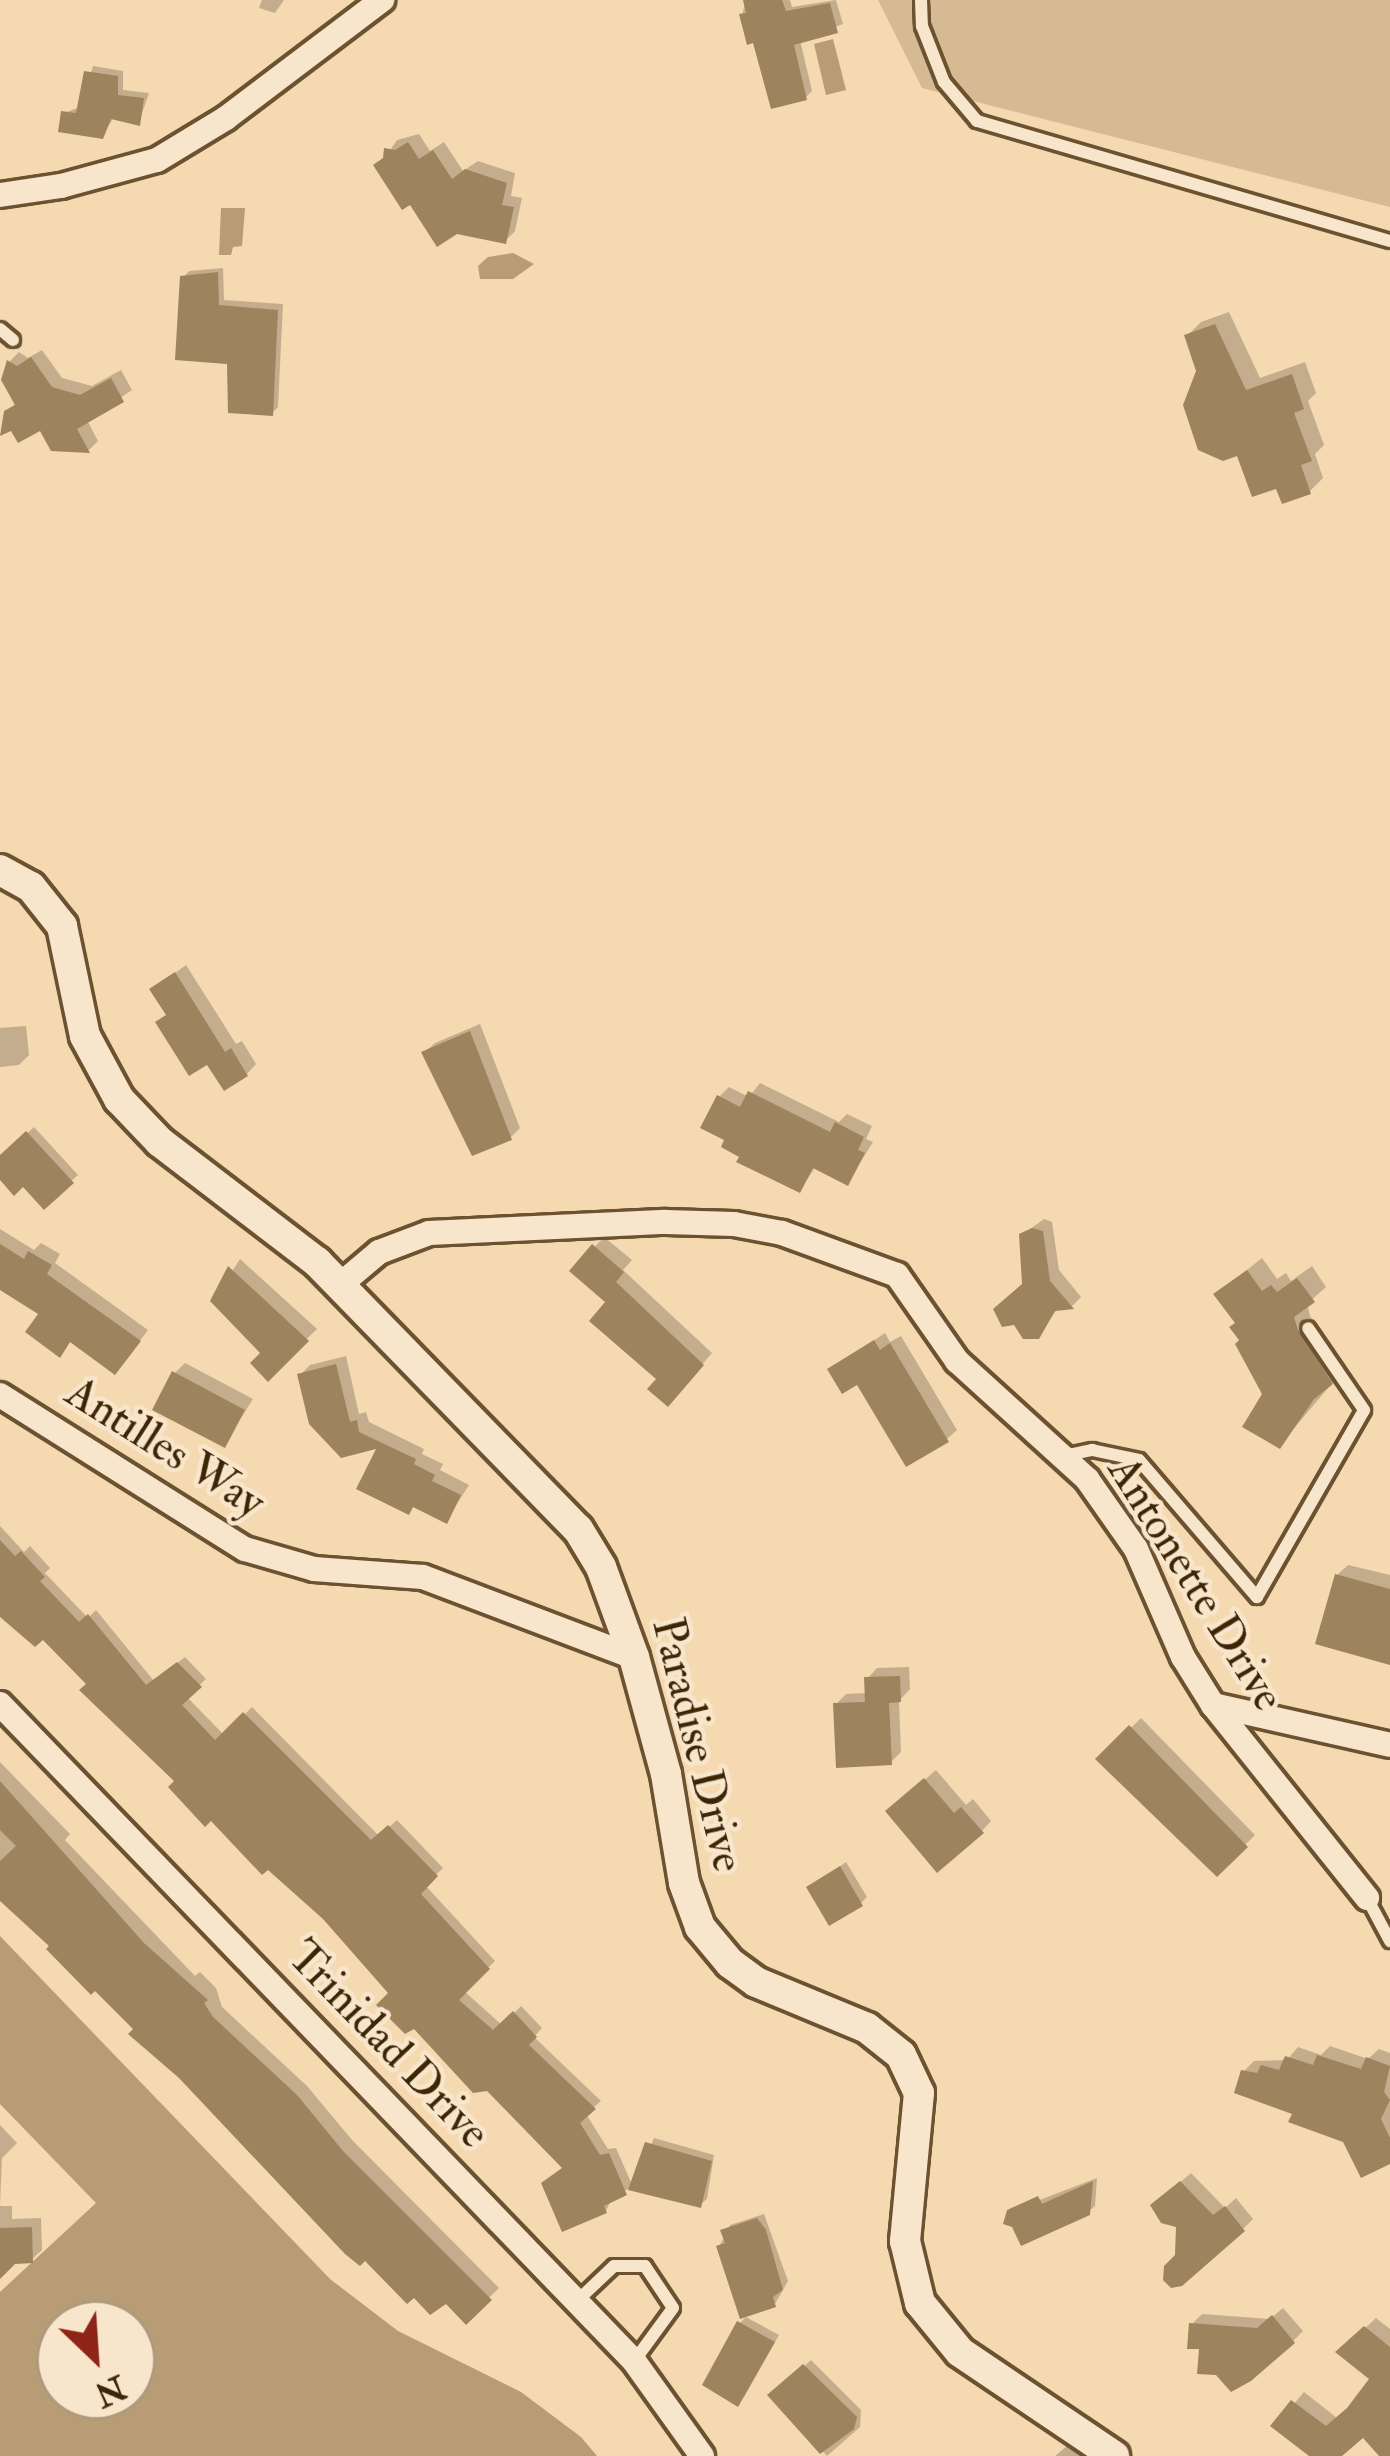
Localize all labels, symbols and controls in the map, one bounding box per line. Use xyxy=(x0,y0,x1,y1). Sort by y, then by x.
street label: Antilles Way xyxy=(56,1366,274,1530)
street label: Antonette Drive xyxy=(1095,1447,1295,1721)
street label: Paradise Drive xyxy=(639,1612,755,1878)
street label: Trinidad Drive xyxy=(276,1930,500,2160)
north arrow xyxy=(36,2300,156,2420)
text: N xyxy=(88,2366,132,2415)

